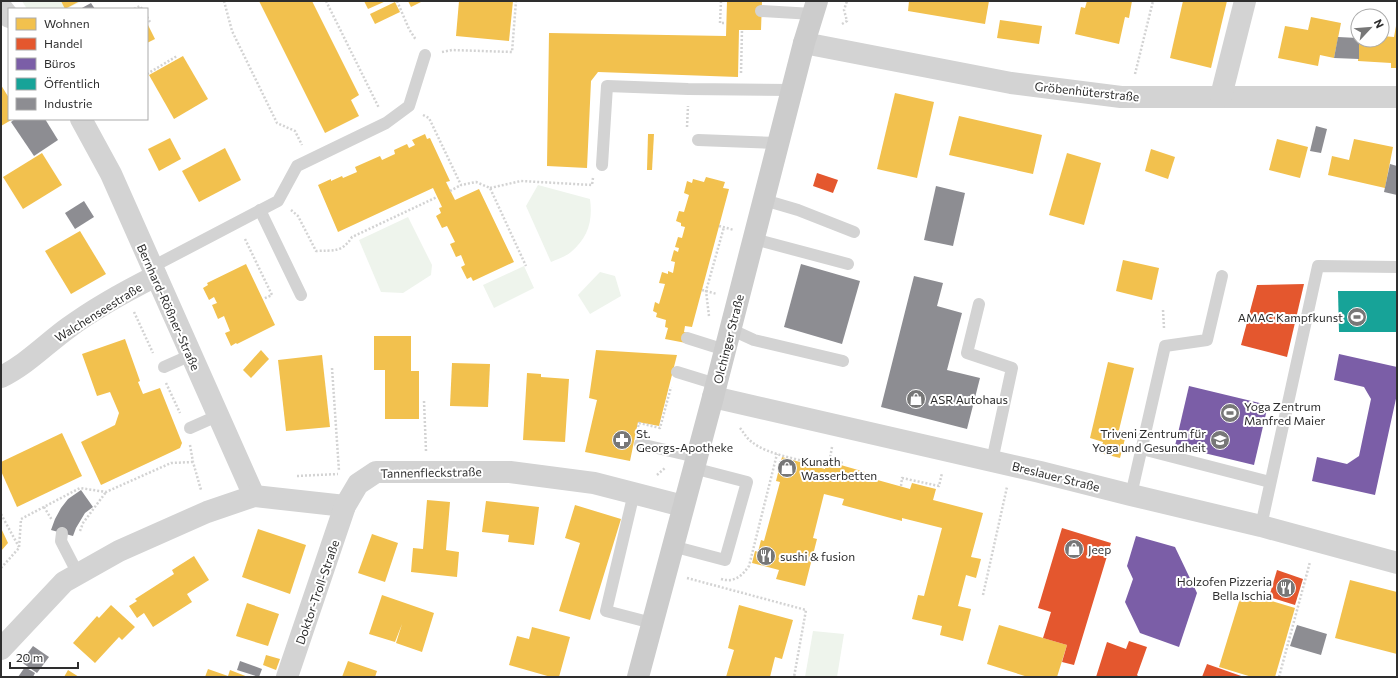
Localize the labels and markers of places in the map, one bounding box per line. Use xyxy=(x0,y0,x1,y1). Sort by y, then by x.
sports icon: AMAC Kampfkunst xyxy=(1346,306,1368,328)
place label: AMAC Kampfkunst xyxy=(1238,310,1343,324)
shop icon: ASR Autohaus xyxy=(905,388,927,410)
place label: ASR Autohaus xyxy=(930,392,1008,406)
place label: Yoga Zentrum Manfred Maier xyxy=(1244,399,1325,427)
sports icon: Yoga Zentrum Manfred Maier xyxy=(1219,402,1241,424)
place label: St. Georgs-Apotheke xyxy=(636,426,733,454)
place label: Triveni Zentrum für Yoga und Gesundheit xyxy=(1092,426,1206,454)
pharmacy icon: St. Georgs-Apotheke xyxy=(611,429,633,451)
school or university icon: Triveni Zentrum für Yoga und Gesundheit xyxy=(1209,429,1231,451)
place label: Kunath Wasserbetten xyxy=(801,454,877,482)
shop icon: Kunath Wasserbetten xyxy=(776,457,798,479)
shop icon: Jeep xyxy=(1063,538,1085,560)
place label: Jeep xyxy=(1088,542,1111,557)
restaurant icon: sushi & fusion xyxy=(755,545,777,567)
place label: sushi & fusion xyxy=(780,549,855,563)
place label: Holzofen Pizzeria Bella Ischia xyxy=(1177,574,1272,602)
restaurant icon: Holzofen Pizzeria Bella Ischia xyxy=(1275,577,1297,599)

